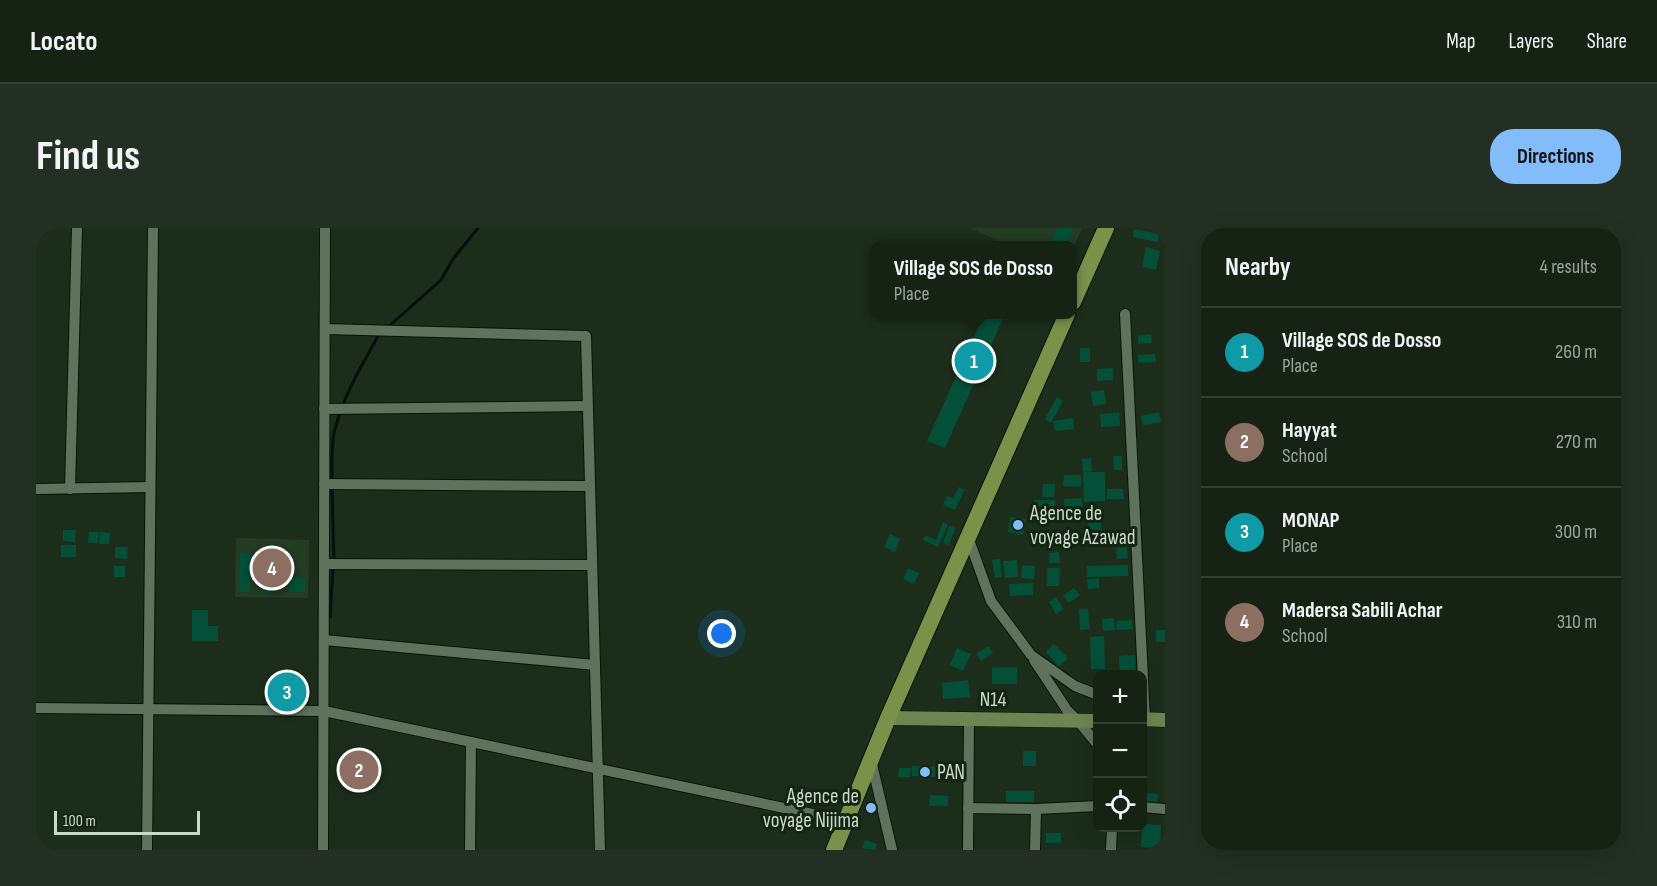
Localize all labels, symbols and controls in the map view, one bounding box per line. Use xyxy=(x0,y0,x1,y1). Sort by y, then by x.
text: Locato xyxy=(30,25,97,58)
text: Map xyxy=(1446,29,1475,54)
text: Layers xyxy=(1508,29,1554,54)
text: Share xyxy=(1587,29,1627,54)
button: Directions xyxy=(1490,129,1621,184)
text: Find us xyxy=(36,131,140,182)
popup xyxy=(870,241,1077,319)
text: Nearby xyxy=(1225,252,1291,283)
text: Village SOS de Dosso xyxy=(894,255,1053,282)
text: 4 results xyxy=(1540,255,1597,279)
text: Place xyxy=(894,282,930,306)
text: Village SOS de Dosso xyxy=(1282,327,1441,354)
pin: 1 xyxy=(954,338,994,384)
text: 1 xyxy=(1241,340,1248,364)
text: 260 m xyxy=(1555,340,1597,364)
text: Place xyxy=(1282,354,1318,378)
text: Hayyat xyxy=(1282,417,1337,444)
text: 2 xyxy=(1240,430,1249,454)
text: 270 m xyxy=(1556,430,1597,454)
text: School xyxy=(1282,444,1327,468)
place label: Agence de voyage Azawad xyxy=(1029,501,1135,550)
text: MONAP xyxy=(1282,507,1340,534)
marker: Agence de voyage Azawad xyxy=(1011,518,1025,532)
text: 3 xyxy=(1240,520,1249,544)
text: 300 m xyxy=(1555,520,1597,544)
text: Place xyxy=(1282,534,1318,558)
pin: 4 xyxy=(252,546,292,590)
text: Madersa Sabili Achar xyxy=(1282,597,1443,624)
text: 4 xyxy=(1240,610,1249,634)
text: 310 m xyxy=(1557,610,1597,634)
your location xyxy=(707,619,736,648)
text: School xyxy=(1282,624,1327,648)
pin: 3 xyxy=(268,670,306,714)
map controls xyxy=(1093,670,1147,832)
button: + xyxy=(1093,670,1147,724)
street label: N14 xyxy=(979,687,1007,712)
button: − xyxy=(1093,724,1147,778)
pin: 2 xyxy=(340,748,378,792)
place label: PAN xyxy=(937,760,965,785)
marker: PAN xyxy=(918,765,932,779)
button: locate xyxy=(1093,778,1147,832)
place label: Agence de voyage Nijima xyxy=(763,784,859,833)
marker: Agence de voyage Nijima xyxy=(864,801,878,815)
scale bar xyxy=(54,808,200,836)
text: 100 m xyxy=(63,812,96,831)

